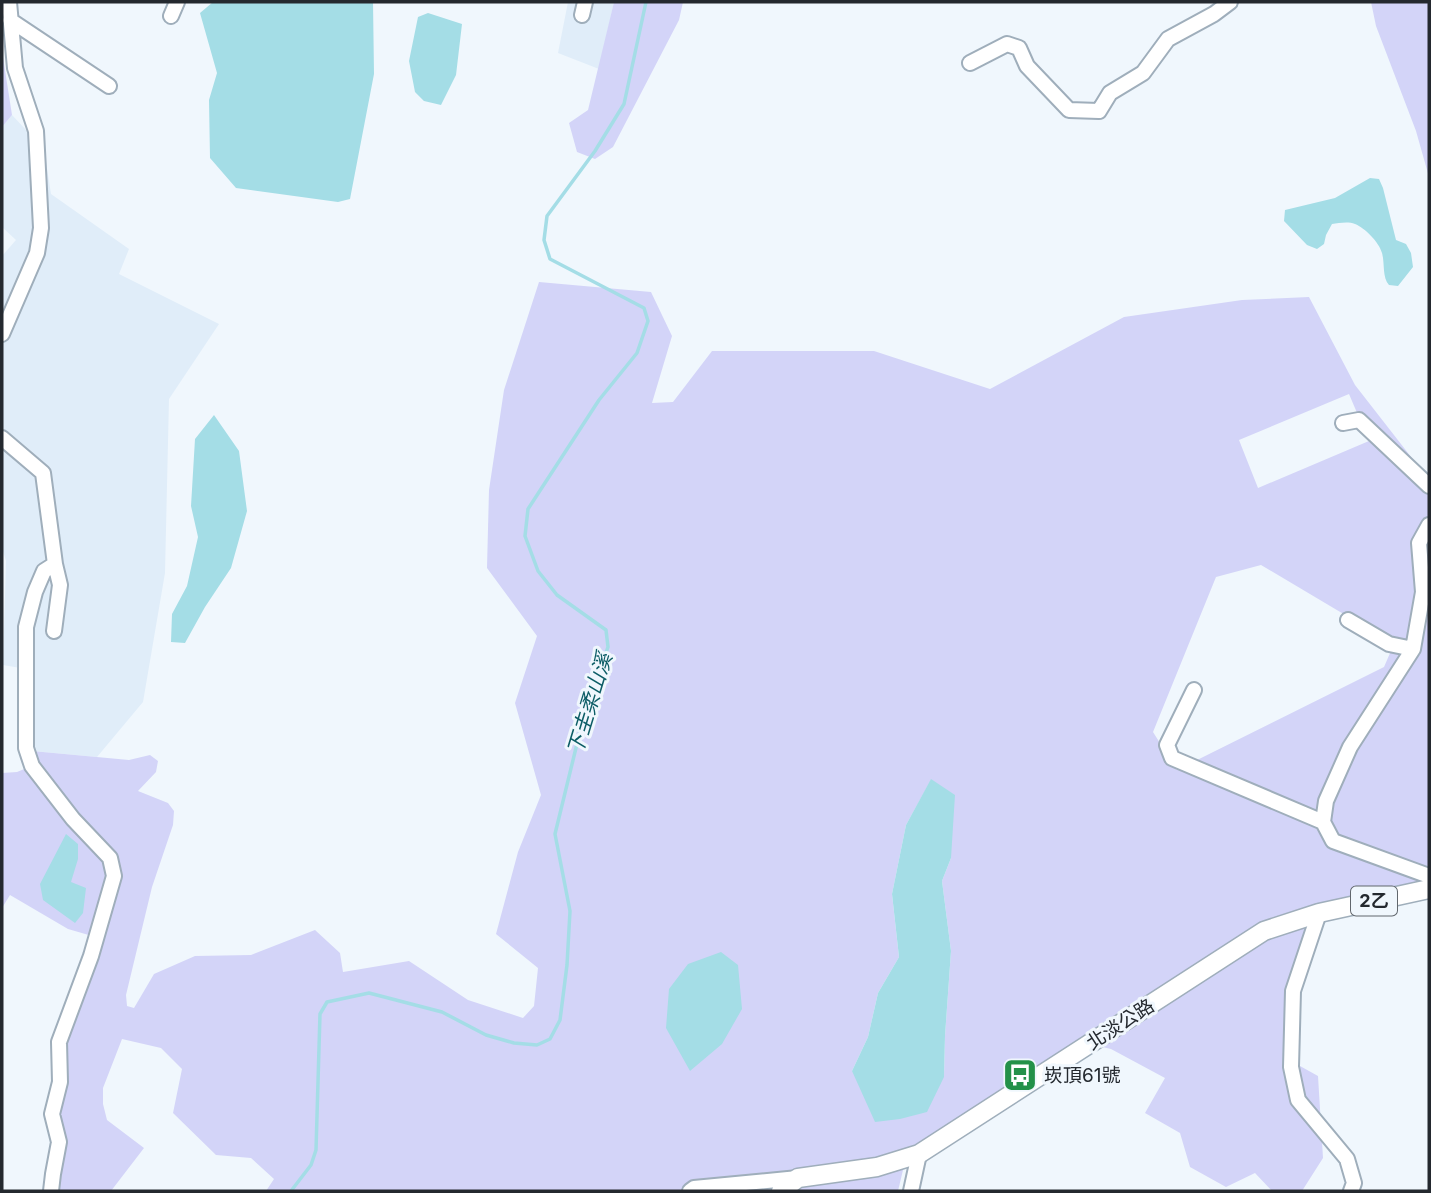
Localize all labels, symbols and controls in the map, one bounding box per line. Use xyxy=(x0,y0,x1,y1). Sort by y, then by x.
water label: 下圭柔山溪 xyxy=(562,647,618,758)
road number: 2乙 xyxy=(1351,887,1397,916)
street label: 北淡公路 xyxy=(1082,994,1158,1055)
bus stop icon: 崁頂61號 xyxy=(1001,1056,1039,1094)
place label: 崁頂61號 xyxy=(1044,1064,1121,1087)

